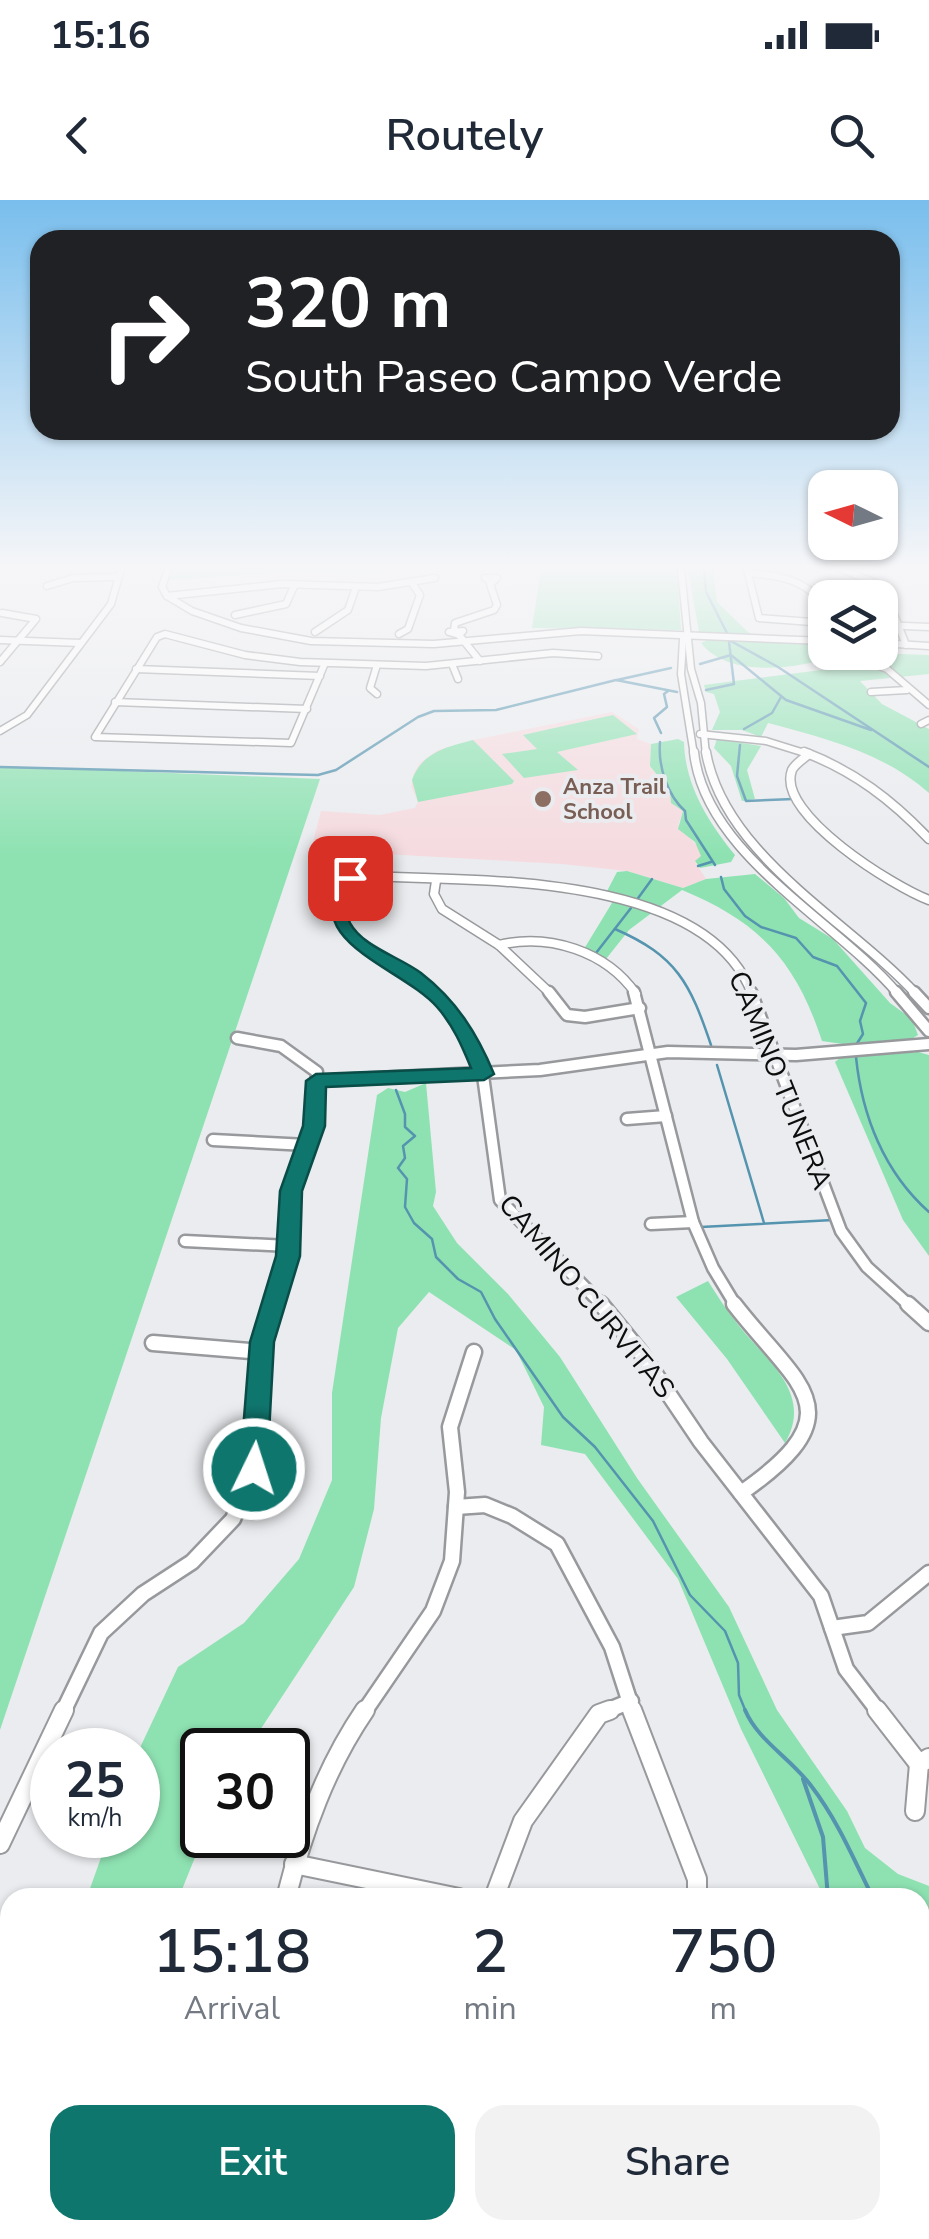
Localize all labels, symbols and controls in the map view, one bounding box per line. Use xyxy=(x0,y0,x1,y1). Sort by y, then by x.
text: 15:16 xyxy=(50,10,151,61)
text: Routely xyxy=(386,105,543,166)
icon: back xyxy=(50,108,105,163)
icon: search xyxy=(824,108,879,163)
text: 320 m xyxy=(245,256,451,352)
icon: right xyxy=(80,270,210,400)
text: South Paseo Campo Verde xyxy=(245,347,782,408)
north arrow xyxy=(808,470,898,560)
map controls xyxy=(808,470,898,670)
button: layers xyxy=(808,580,898,670)
place label: Anza Trail School xyxy=(563,772,666,827)
marker: Anza Trail School xyxy=(532,788,554,810)
pin xyxy=(308,836,393,921)
icon: arrive xyxy=(323,851,378,906)
street label: CAMINO TUNERA xyxy=(719,966,841,1195)
street label: CAMINO CURVITAS xyxy=(490,1187,683,1407)
position arrow xyxy=(202,1417,306,1521)
speed limit sign: 30 xyxy=(180,1728,310,1858)
text: 25 xyxy=(65,1746,125,1815)
text: km/h xyxy=(67,1801,123,1835)
text: 15:18 xyxy=(153,1911,311,1993)
text: 2 xyxy=(472,1911,508,1993)
text: 750 xyxy=(669,1911,777,1993)
text: Arrival xyxy=(184,1987,280,2030)
text: min xyxy=(464,1987,517,2030)
text: m xyxy=(710,1987,737,2030)
button: Exit xyxy=(50,2105,455,2220)
button: Share xyxy=(475,2105,880,2220)

